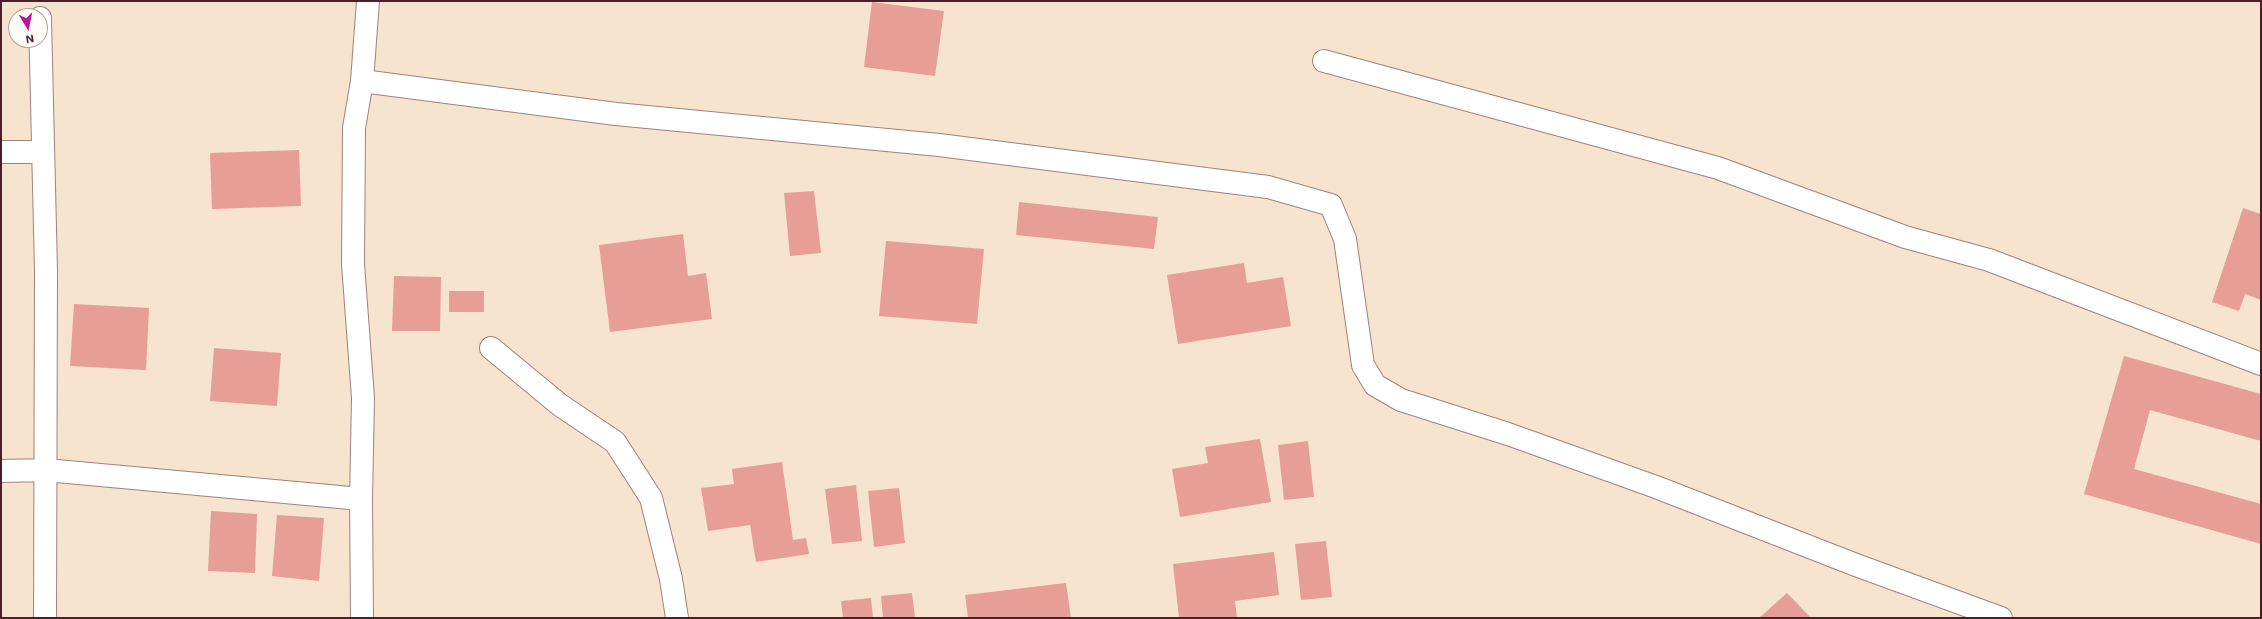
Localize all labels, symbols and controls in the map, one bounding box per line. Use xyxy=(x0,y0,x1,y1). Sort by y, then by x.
north arrow xyxy=(8,8,48,48)
text: N xyxy=(25,31,35,47)

